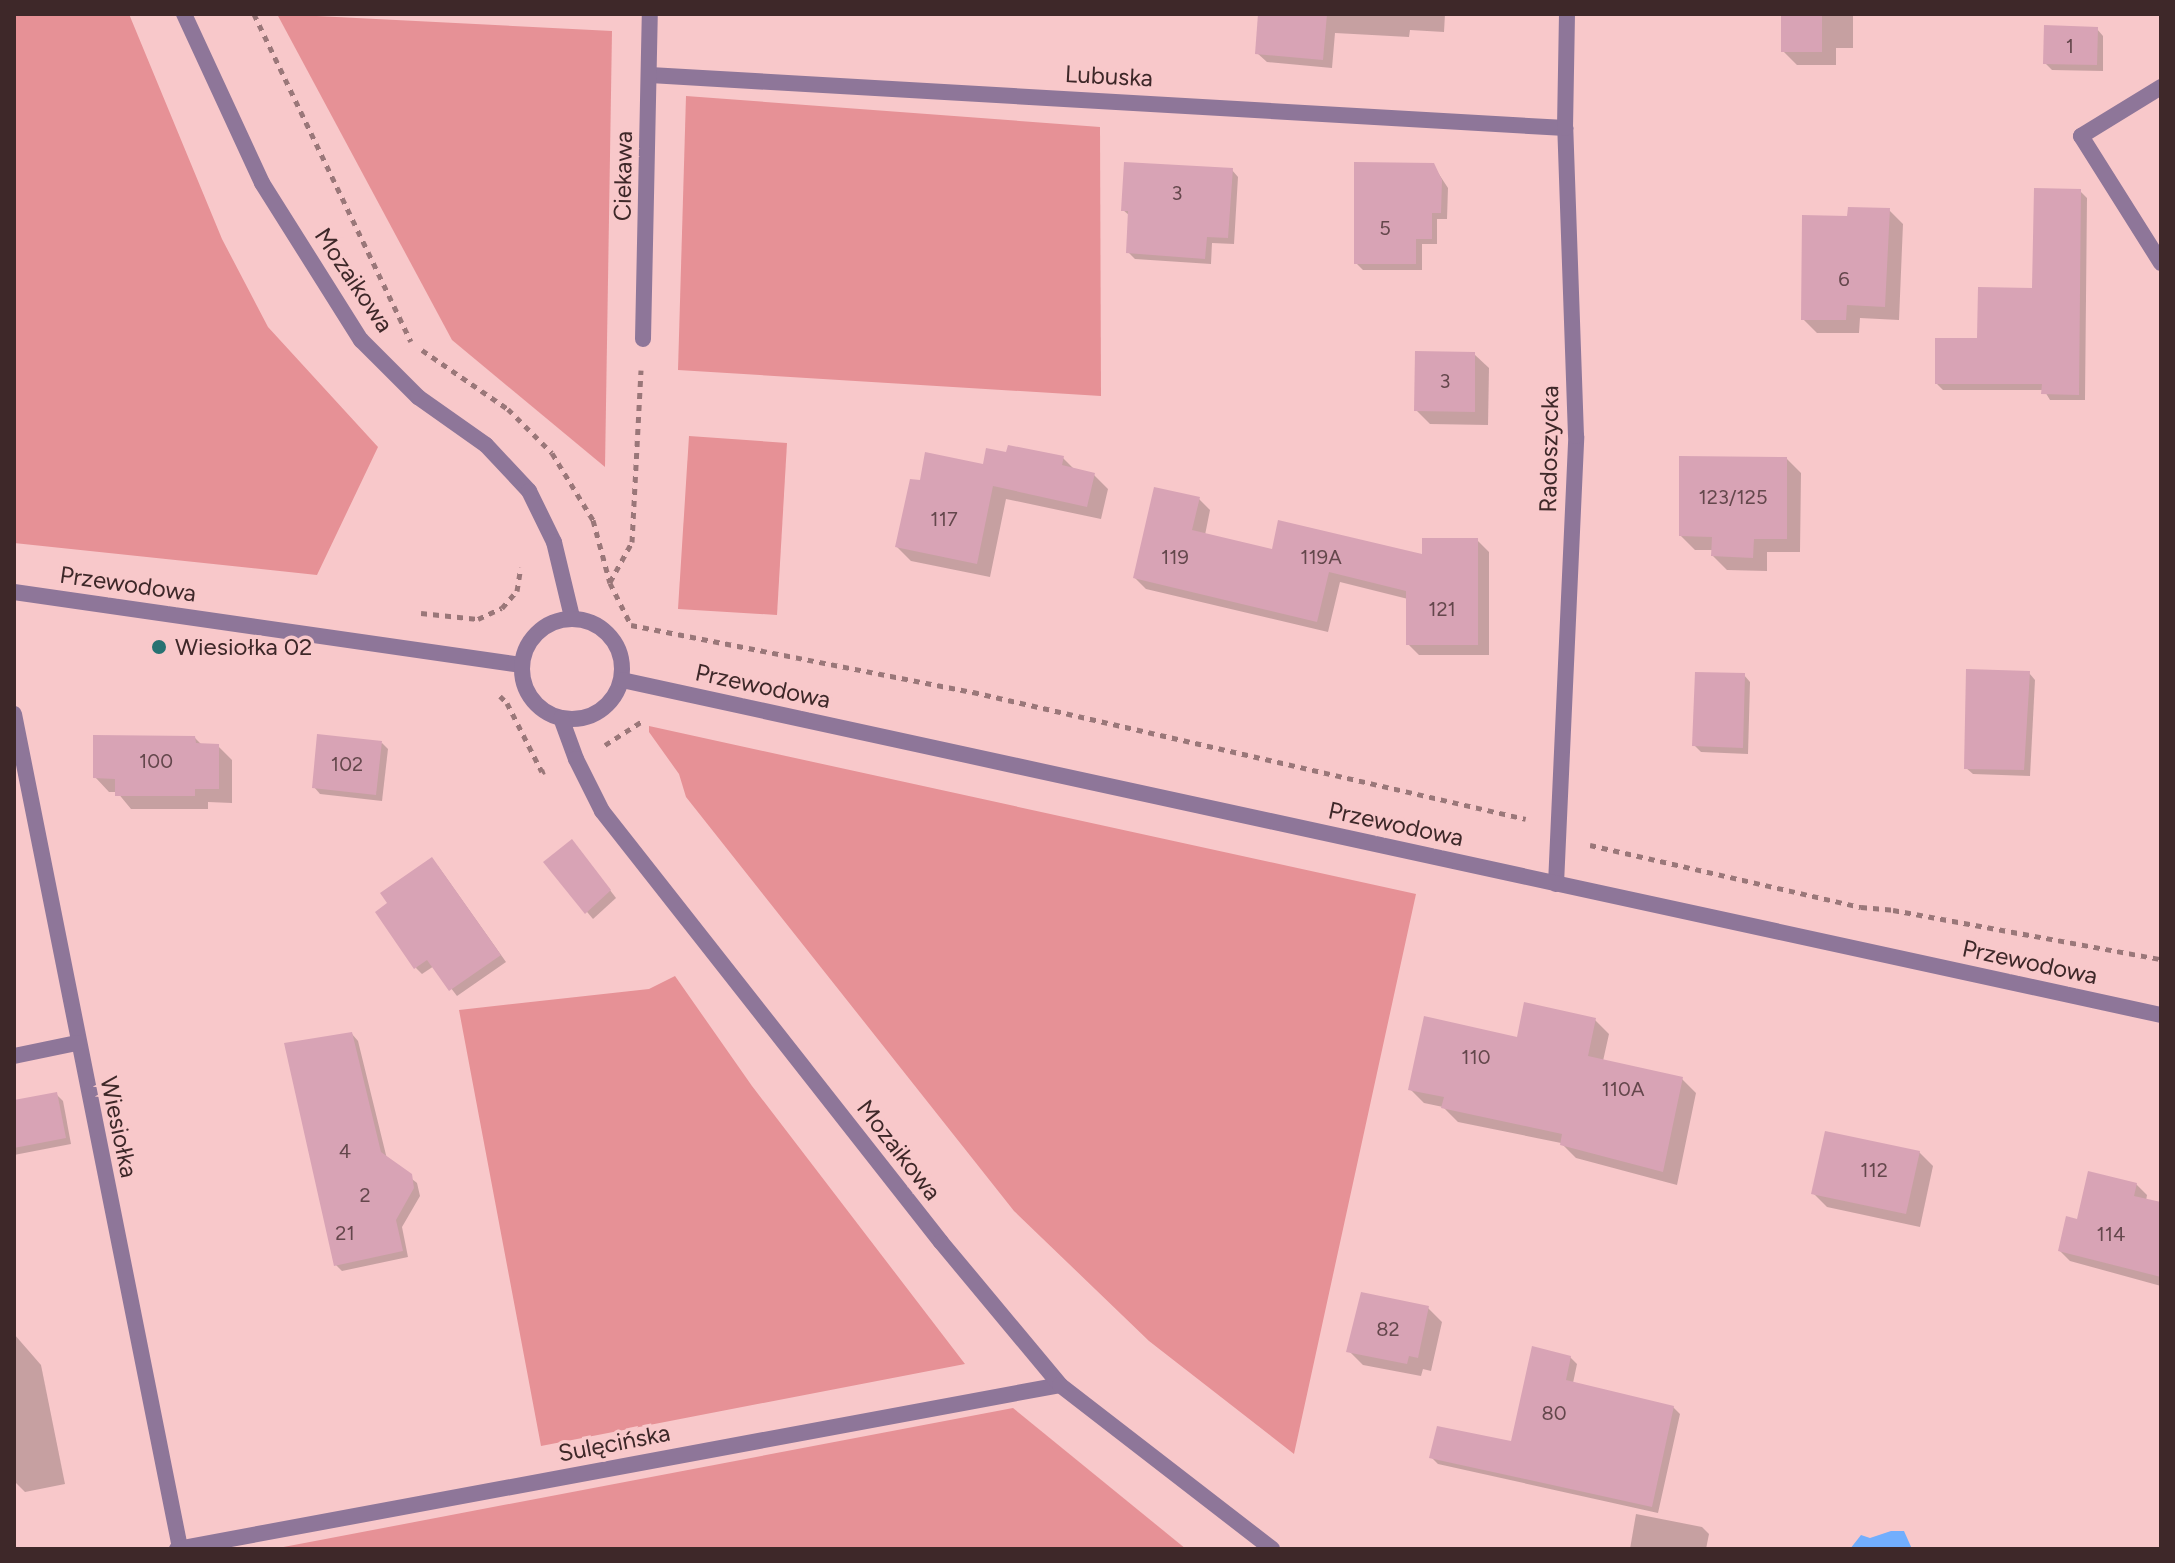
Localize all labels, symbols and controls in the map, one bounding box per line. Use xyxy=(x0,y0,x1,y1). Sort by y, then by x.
house number: 1 xyxy=(2066,34,2074,58)
street label: Lubuska xyxy=(1064,59,1154,93)
street label: Ciekawa xyxy=(608,131,638,221)
house number: 3 xyxy=(1172,181,1182,205)
house number: 5 xyxy=(1379,216,1391,240)
street label: Mozaikowa xyxy=(309,222,399,338)
house number: 6 xyxy=(1838,267,1850,291)
house number: 3 xyxy=(1440,369,1450,393)
street label: Radoszycka xyxy=(1533,385,1565,513)
house number: 123/125 xyxy=(1698,485,1768,509)
house number: 117 xyxy=(930,507,958,531)
house number: 119 xyxy=(1161,545,1189,569)
house number: 119A xyxy=(1300,545,1342,569)
street label: Przewodowa xyxy=(58,560,198,608)
house number: 121 xyxy=(1428,597,1456,621)
place label: Wiesiołka 02 xyxy=(175,633,312,661)
marker: Wiesiołka 02 xyxy=(150,638,168,656)
street label: Przewodowa xyxy=(693,658,833,714)
house number: 100 xyxy=(139,749,173,773)
house number: 102 xyxy=(331,752,363,776)
street label: Przewodowa xyxy=(1326,796,1466,852)
street label: Przewodowa xyxy=(1960,934,2100,990)
house number: 110 xyxy=(1461,1045,1491,1069)
street label: Wiesiołka xyxy=(94,1074,144,1180)
house number: 110A xyxy=(1602,1077,1644,1101)
street label: Mozaikowa xyxy=(851,1094,947,1206)
house number: 4 xyxy=(339,1139,351,1163)
house number: 112 xyxy=(1860,1158,1888,1182)
house number: 2 xyxy=(359,1183,371,1207)
house number: 21 xyxy=(335,1221,355,1245)
house number: 114 xyxy=(2097,1222,2125,1246)
house number: 82 xyxy=(1376,1317,1400,1341)
house number: 80 xyxy=(1541,1401,1567,1425)
street label: Sulęcińska xyxy=(556,1418,672,1468)

